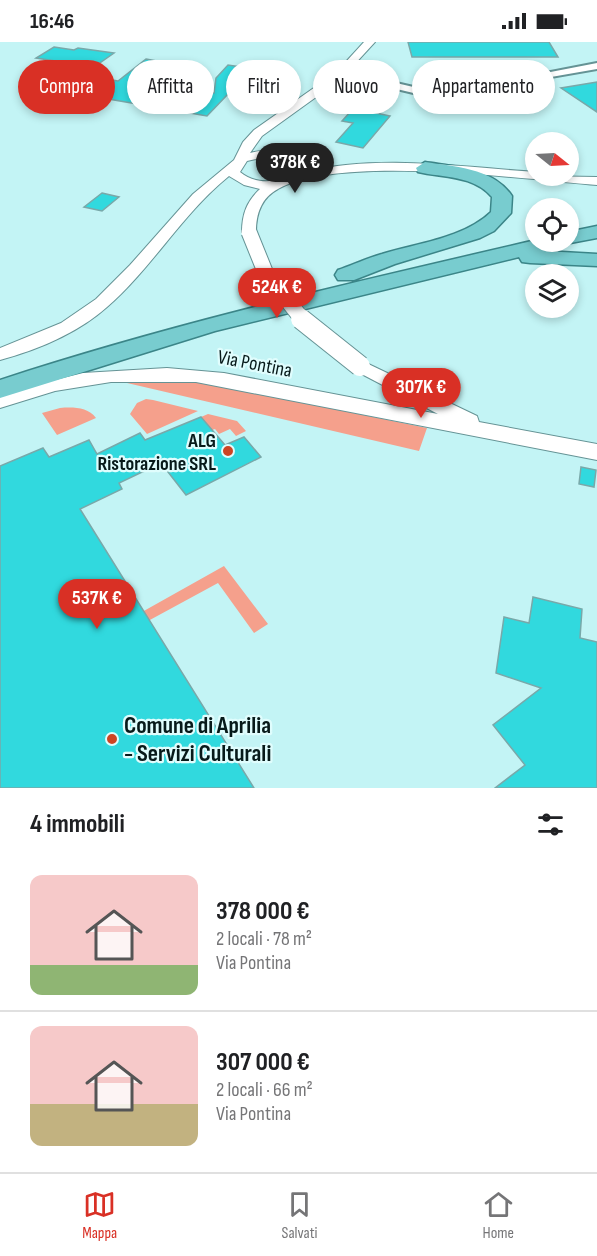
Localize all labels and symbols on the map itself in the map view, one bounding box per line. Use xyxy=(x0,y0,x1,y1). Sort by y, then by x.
north arrow xyxy=(525,132,579,186)
pin: 378K € xyxy=(246,143,344,194)
pin: 524K € xyxy=(228,268,326,319)
street label: Via Pontina xyxy=(216,345,294,383)
pin: 307K € xyxy=(372,368,470,419)
place label: ALG Ristorazione SRL xyxy=(97,429,216,476)
marker: ALG Ristorazione SRL xyxy=(221,444,235,458)
pin: 537K € xyxy=(48,579,146,630)
place label: Comune di Aprilia - Servizi Culturali xyxy=(124,711,272,768)
marker: Comune di Aprilia - Servizi Culturali xyxy=(105,732,119,746)

